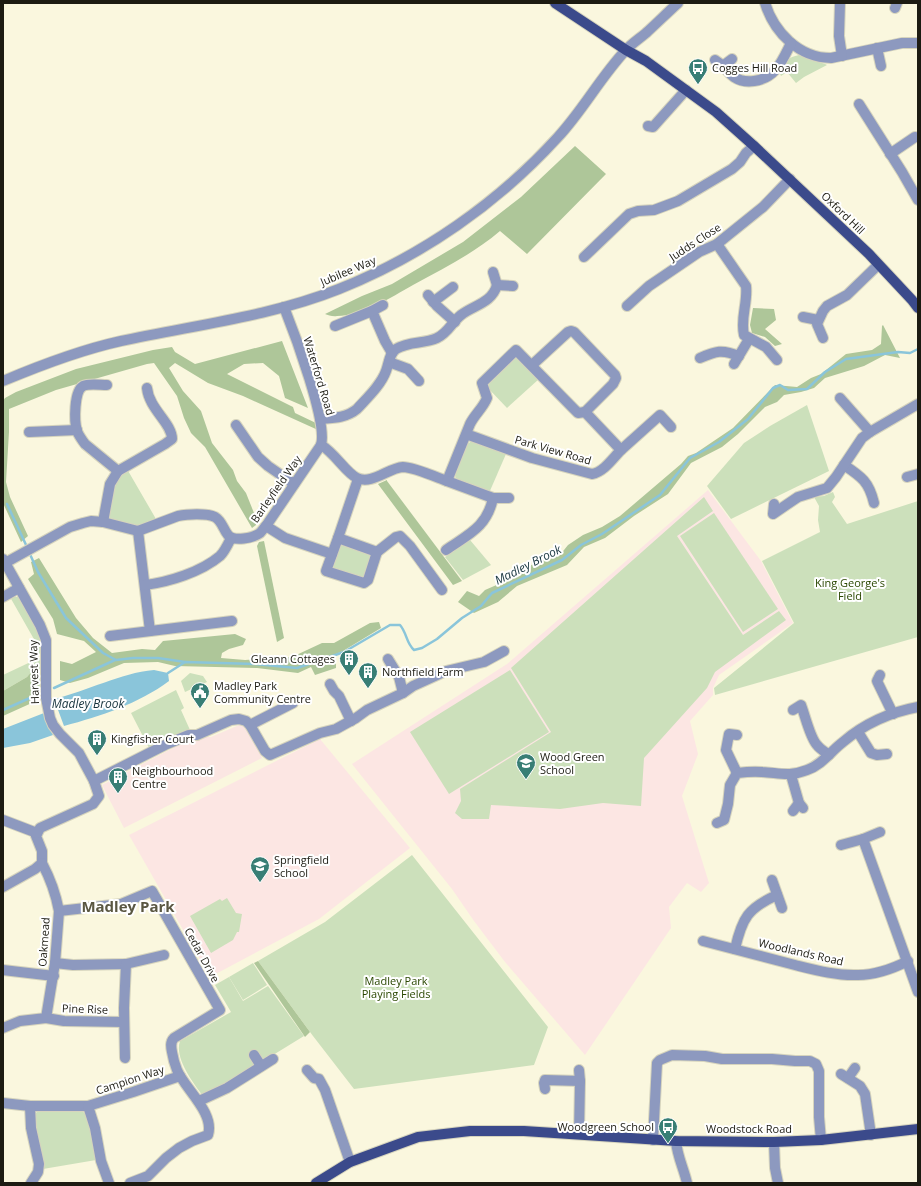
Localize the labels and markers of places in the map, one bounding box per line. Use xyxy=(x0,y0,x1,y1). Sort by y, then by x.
bus stop icon: Cogges Hill Road xyxy=(687,57,709,85)
place label: Cogges Hill Road xyxy=(712,60,797,75)
building icon: Gleann Cottages xyxy=(338,648,360,676)
place label: Gleann Cottages xyxy=(251,651,335,666)
building icon: Northfield Farm xyxy=(357,661,379,689)
place label: Northfield Farm xyxy=(382,664,464,679)
place label: Madley Park Community Centre xyxy=(214,678,311,706)
public building icon: Madley Park Community Centre xyxy=(189,681,211,709)
building icon: Kingfisher Court xyxy=(86,728,108,756)
place label: Kingfisher Court xyxy=(111,731,194,746)
place label: Wood Green School xyxy=(540,749,605,777)
school or university icon: Wood Green School xyxy=(515,752,537,780)
place label: Neighbourhood Centre xyxy=(132,763,213,791)
building icon: Neighbourhood Centre xyxy=(107,766,129,794)
place label: Springfield School xyxy=(274,852,329,880)
school or university icon: Springfield School xyxy=(249,855,271,883)
bus stop icon: Woodgreen School xyxy=(657,1116,679,1144)
place label: Woodgreen School xyxy=(557,1119,654,1134)

